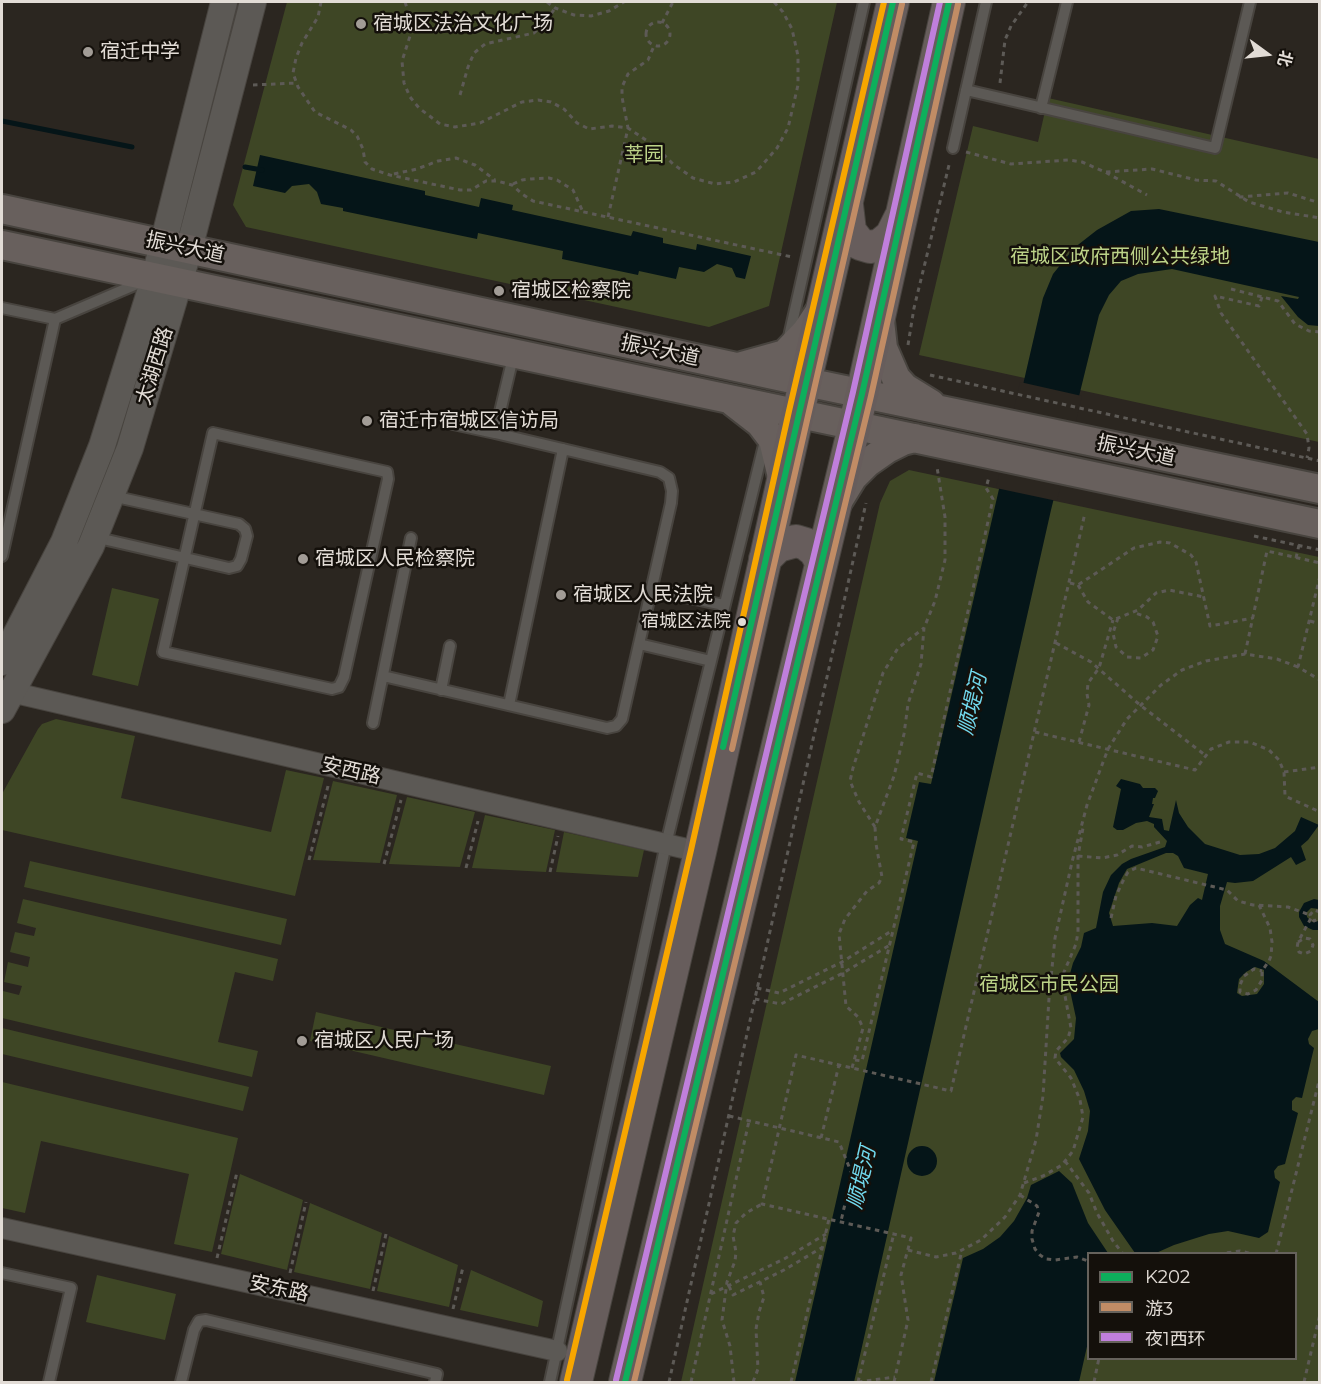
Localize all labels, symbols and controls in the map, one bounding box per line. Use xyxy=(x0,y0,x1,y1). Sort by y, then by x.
place label: 宿城区法治文化广场 xyxy=(373,12,553,36)
marker: 宿城区法治文化广场 xyxy=(354,17,368,31)
north arrow xyxy=(1237,24,1297,84)
place label: 宿迁中学 xyxy=(100,40,180,64)
marker: 宿迁中学 xyxy=(81,45,95,59)
text: 北 xyxy=(1274,49,1296,69)
park label: 莘园 xyxy=(624,143,664,167)
street label: 振兴大道 xyxy=(143,228,227,268)
park label: 宿城区政府西侧公共绿地 xyxy=(1010,245,1230,269)
place label: 宿城区检察院 xyxy=(511,279,631,303)
marker: 宿城区检察院 xyxy=(492,284,506,298)
street label: 太湖西路 xyxy=(132,324,178,408)
street label: 振兴大道 xyxy=(618,331,702,371)
place label: 宿迁市宿城区信访局 xyxy=(379,409,559,433)
marker: 宿迁市宿城区信访局 xyxy=(360,414,374,428)
street label: 振兴大道 xyxy=(1094,431,1178,471)
place label: 宿城区人民检察院 xyxy=(315,547,475,571)
marker: 宿城区人民检察院 xyxy=(296,552,310,566)
place label: 宿城区人民法院 xyxy=(573,583,713,607)
marker: 宿城区人民法院 xyxy=(554,588,568,602)
place label: 宿城区法院 xyxy=(641,611,731,633)
marker: 宿城区法院 xyxy=(736,616,748,628)
water label: 顺堤河 xyxy=(954,670,992,738)
street label: 安西路 xyxy=(319,753,383,789)
park label: 宿城区市民公园 xyxy=(979,973,1119,997)
place label: 宿城区人民广场 xyxy=(314,1029,454,1053)
marker: 宿城区人民广场 xyxy=(295,1034,309,1048)
water label: 顺堤河 xyxy=(843,1144,881,1212)
legend xyxy=(1087,1252,1297,1360)
text: K202 xyxy=(1145,1266,1190,1288)
street label: 安东路 xyxy=(247,1271,311,1307)
text: 游3 xyxy=(1145,1298,1173,1320)
text: 夜1西环 xyxy=(1145,1328,1206,1350)

